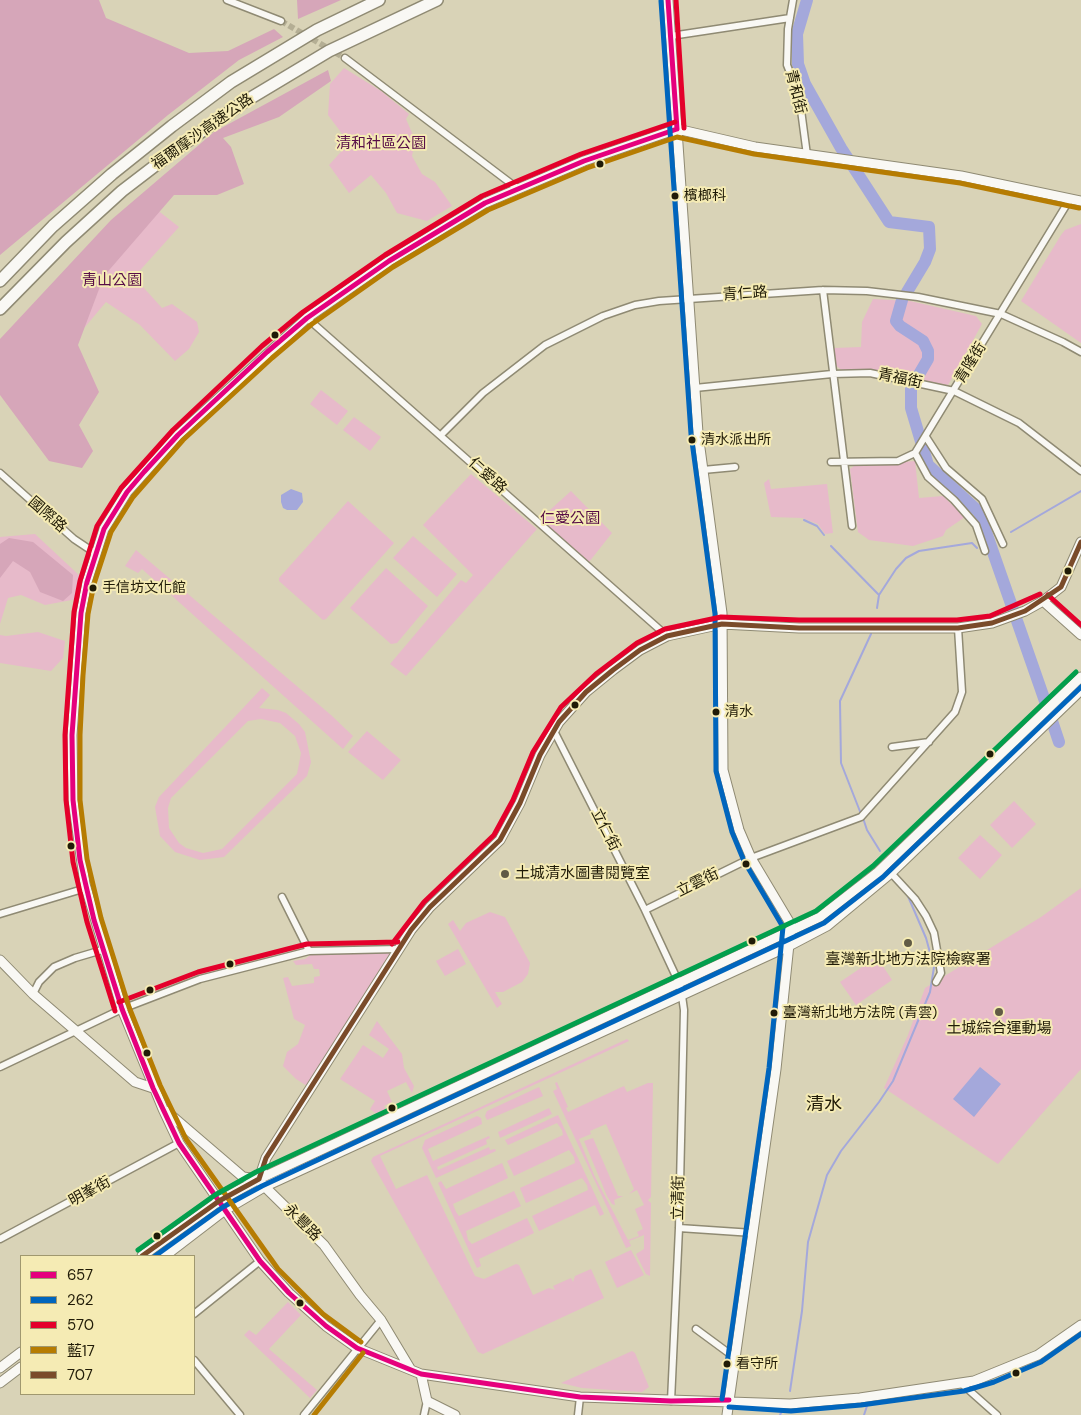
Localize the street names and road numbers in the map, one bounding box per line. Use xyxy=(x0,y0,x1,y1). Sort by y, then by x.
street label: 青和街 xyxy=(781,68,809,116)
street label: 福爾摩沙高速公路 xyxy=(149,90,257,174)
street label: 青仁路 xyxy=(722,283,768,305)
street label: 青隆街 xyxy=(951,339,991,387)
street label: 青福街 xyxy=(876,366,924,392)
street label: 仁愛路 xyxy=(464,454,510,498)
street label: 國際路 xyxy=(24,493,70,537)
street label: 立仁街 xyxy=(587,806,623,854)
street label: 立雲街 xyxy=(674,865,722,901)
street label: 明峯街 xyxy=(66,1173,114,1211)
street label: 立清街 xyxy=(670,1175,688,1221)
street label: 永豐路 xyxy=(280,1201,324,1245)

